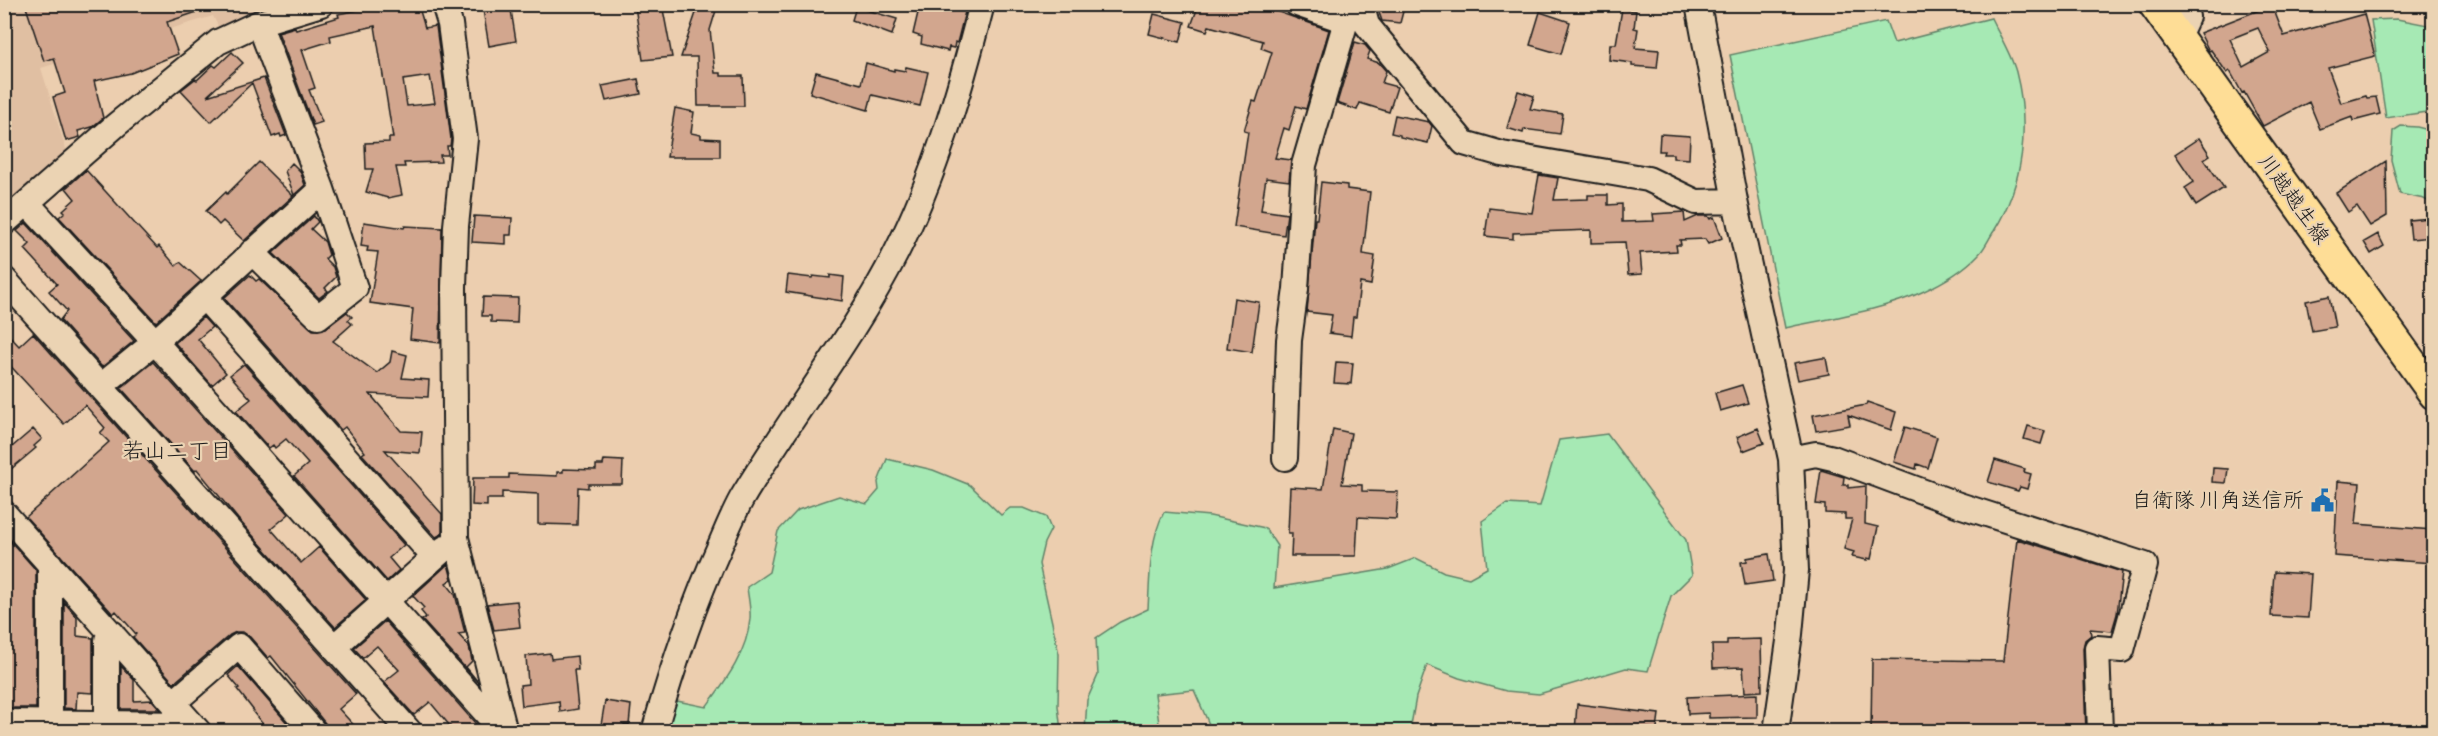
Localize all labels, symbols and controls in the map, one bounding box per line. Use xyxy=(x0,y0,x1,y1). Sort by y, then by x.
street label: 川越越生線 xyxy=(2249,149,2335,252)
district label: 若山二丁目 xyxy=(122,438,232,469)
public building icon: 自衛隊 川角送信所 xyxy=(2309,487,2335,513)
place label: 自衛隊 川角送信所 xyxy=(2131,488,2304,518)

